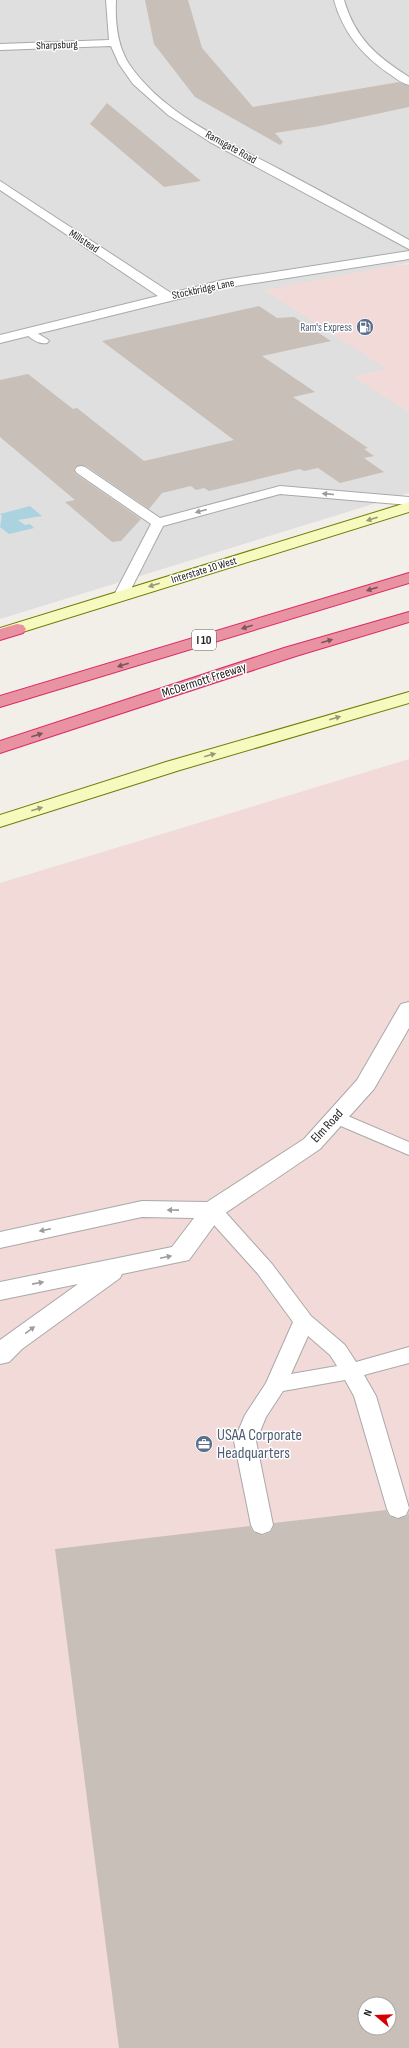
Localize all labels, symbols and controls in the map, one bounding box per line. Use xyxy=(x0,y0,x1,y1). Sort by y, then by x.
street label: Sharpsburg xyxy=(36,38,79,52)
street label: Ramsgate Road xyxy=(203,128,259,167)
street label: Millstead xyxy=(67,227,102,256)
street label: Stockbridge Lane xyxy=(171,276,235,302)
fuel station icon: Ram's Express xyxy=(355,317,375,337)
place label: Ram's Express xyxy=(300,321,352,334)
one-way arrow xyxy=(322,491,334,498)
one-way arrow xyxy=(195,509,207,515)
one-way arrow xyxy=(365,516,377,522)
street label: Interstate 10 West xyxy=(170,554,239,586)
one-way arrow xyxy=(147,582,159,588)
one-way arrow xyxy=(365,586,377,592)
one-way arrow xyxy=(241,624,253,630)
road number: I 10 xyxy=(192,630,216,650)
one-way arrow xyxy=(321,638,333,644)
street label: McDermott Freeway xyxy=(160,659,248,701)
one-way arrow xyxy=(117,662,129,668)
one-way arrow xyxy=(329,715,341,721)
one-way arrow xyxy=(31,732,43,738)
one-way arrow xyxy=(204,752,216,758)
one-way arrow xyxy=(31,806,43,812)
street label: Elm Road xyxy=(308,1106,346,1146)
one-way arrow xyxy=(167,1206,179,1213)
one-way arrow xyxy=(39,1228,51,1234)
one-way arrow xyxy=(160,1254,172,1260)
one-way arrow xyxy=(32,1280,44,1286)
one-way arrow xyxy=(25,1326,35,1334)
place label: USAA Corporate Headquarters xyxy=(217,1426,302,1463)
office icon: USAA Corporate Headquarters xyxy=(194,1434,214,1454)
north arrow xyxy=(357,1996,397,2036)
text: N xyxy=(361,2008,375,2018)

